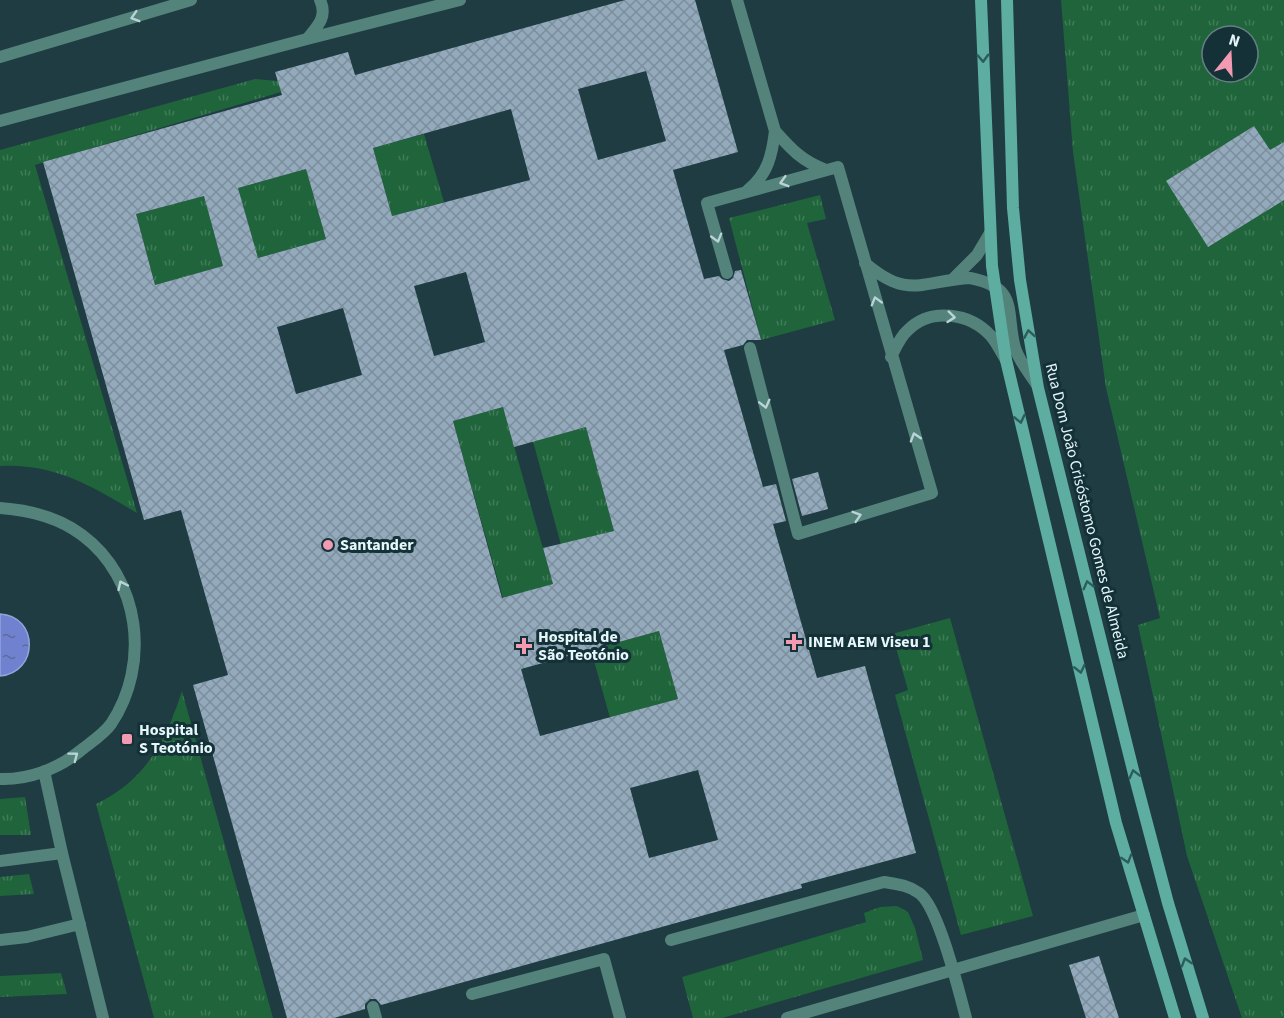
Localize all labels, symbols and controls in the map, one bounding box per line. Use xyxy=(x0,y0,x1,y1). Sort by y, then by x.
one-way arrow xyxy=(130,10,141,22)
north arrow xyxy=(1200,24,1260,84)
text: N xyxy=(1226,29,1243,53)
one-way arrow xyxy=(976,54,989,63)
one-way arrow xyxy=(779,174,789,187)
one-way arrow xyxy=(710,232,722,243)
one-way arrow xyxy=(871,296,883,307)
one-way arrow xyxy=(946,310,956,323)
one-way arrow xyxy=(1023,329,1036,339)
street label: Rua Dom João Crisóstomo Gomes de Almeida xyxy=(1040,361,1134,661)
one-way arrow xyxy=(757,399,770,409)
one-way arrow xyxy=(1012,413,1025,423)
one-way arrow xyxy=(910,432,922,443)
one-way arrow xyxy=(851,511,862,523)
place label: Santander xyxy=(340,534,414,556)
marker: Santander xyxy=(321,538,335,552)
one-way arrow xyxy=(117,580,129,591)
one-way arrow xyxy=(1082,580,1095,590)
place label: Hospital de São Teotónio xyxy=(538,626,629,666)
place label: INEM AEM Viseu 1 xyxy=(808,631,930,653)
marker: INEM AEM Viseu 1 xyxy=(785,633,803,651)
marker: Hospital de São Teotónio xyxy=(515,637,533,655)
one-way arrow xyxy=(1073,664,1086,674)
place label: Hospital S Teotónio xyxy=(139,719,213,759)
marker: Hospital S Teotónio xyxy=(120,732,134,746)
one-way arrow xyxy=(68,752,79,763)
one-way arrow xyxy=(1128,769,1141,779)
one-way arrow xyxy=(1120,853,1132,864)
one-way arrow xyxy=(1181,957,1193,968)

